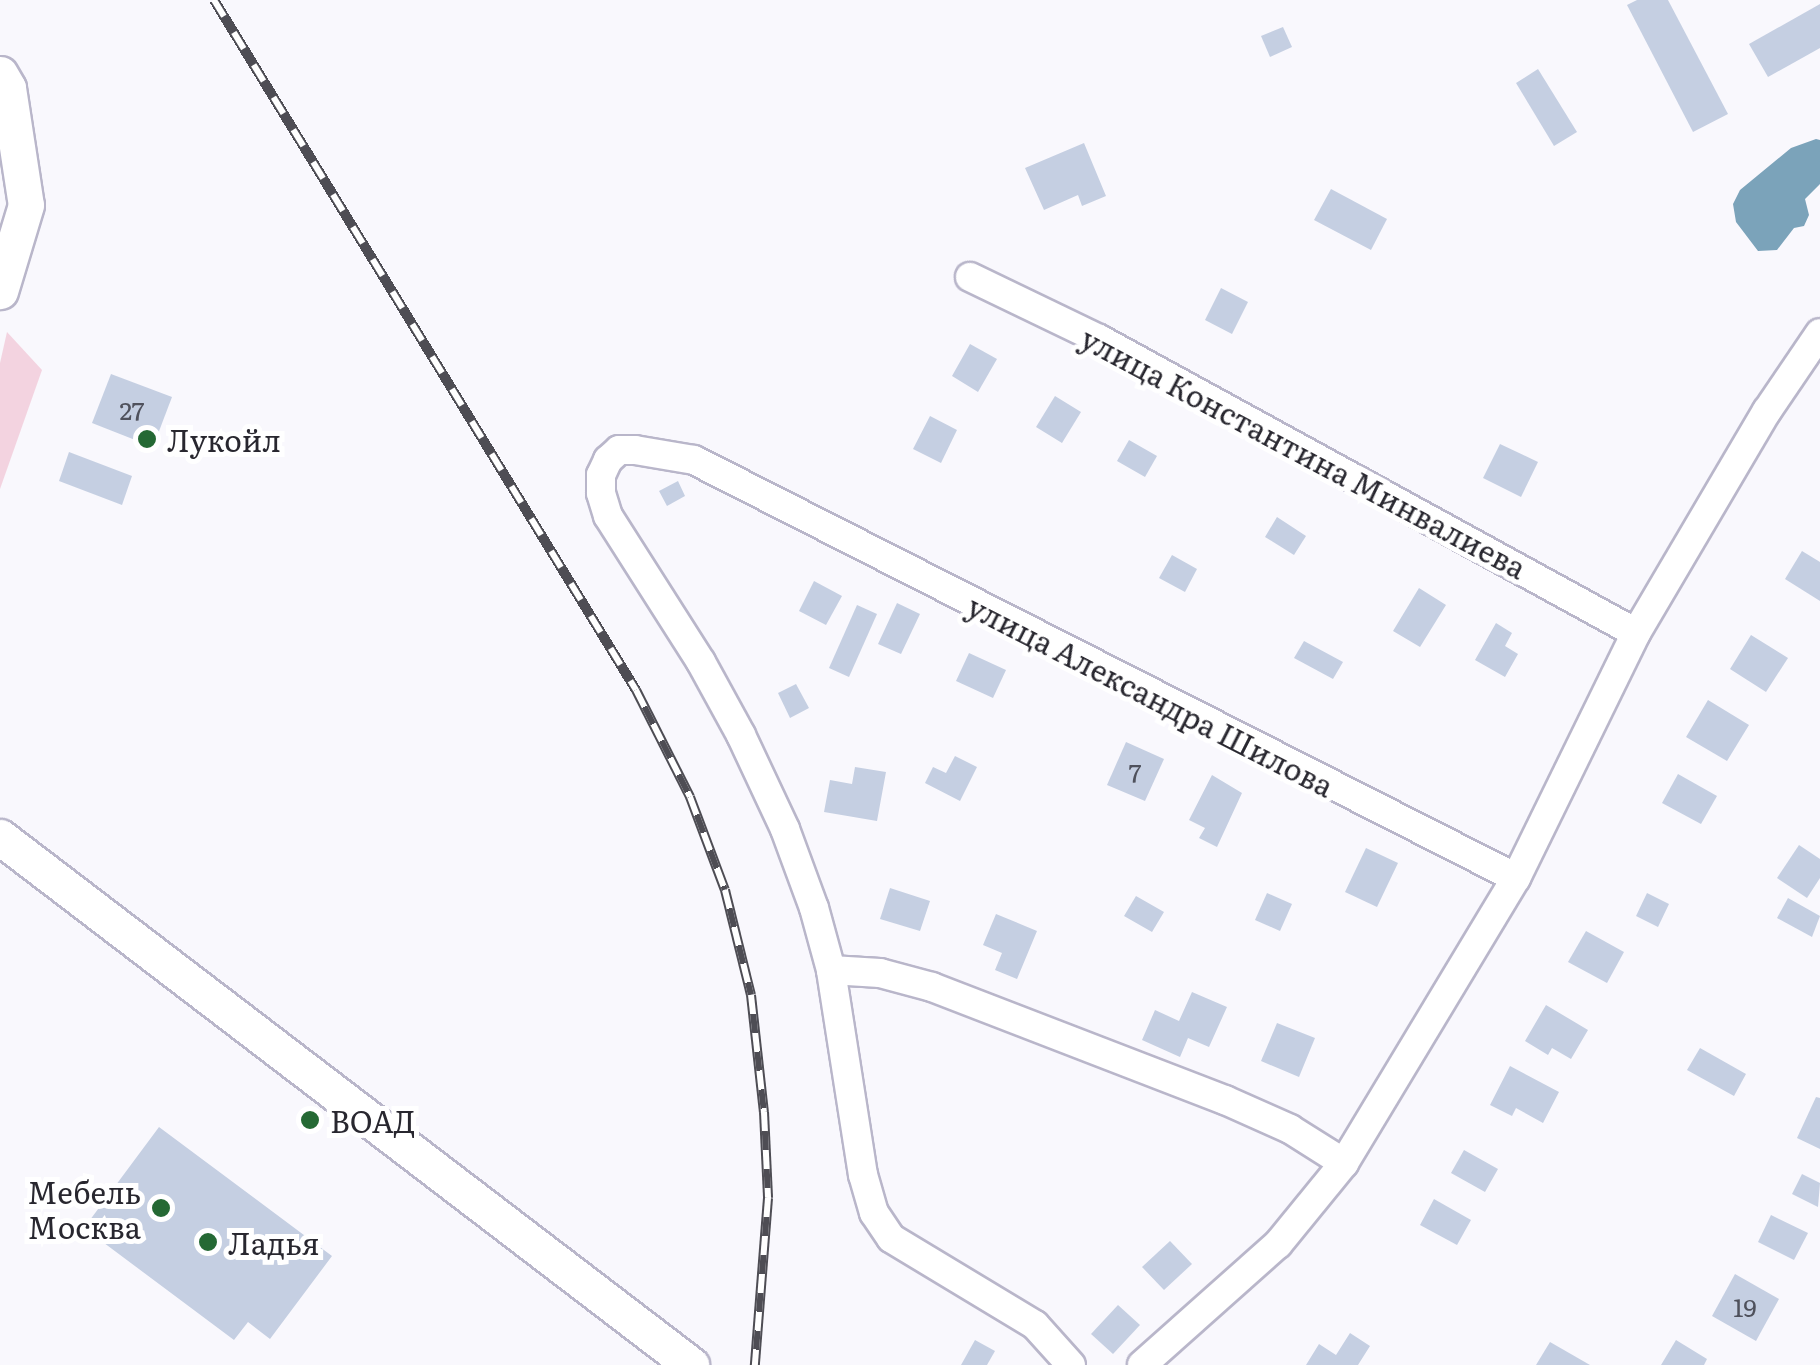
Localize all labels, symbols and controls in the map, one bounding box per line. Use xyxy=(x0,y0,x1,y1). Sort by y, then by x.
street label: улица Константина Минвалиева xyxy=(1075,319,1533,585)
house number: 27 xyxy=(119,395,145,425)
place label: Лукойл xyxy=(167,421,281,457)
marker: Лукойл xyxy=(136,428,158,450)
street label: улица Александра Шилова xyxy=(962,587,1340,803)
house number: 7 xyxy=(1129,757,1141,787)
place label: ВОАД xyxy=(330,1102,415,1138)
marker: ВОАД xyxy=(299,1109,321,1131)
place label: Мебель Москва xyxy=(27,1173,141,1244)
marker: Мебель Москва xyxy=(150,1197,172,1219)
place label: Ладья xyxy=(228,1224,320,1260)
marker: Ладья xyxy=(197,1231,219,1253)
house number: 19 xyxy=(1733,1292,1757,1322)

